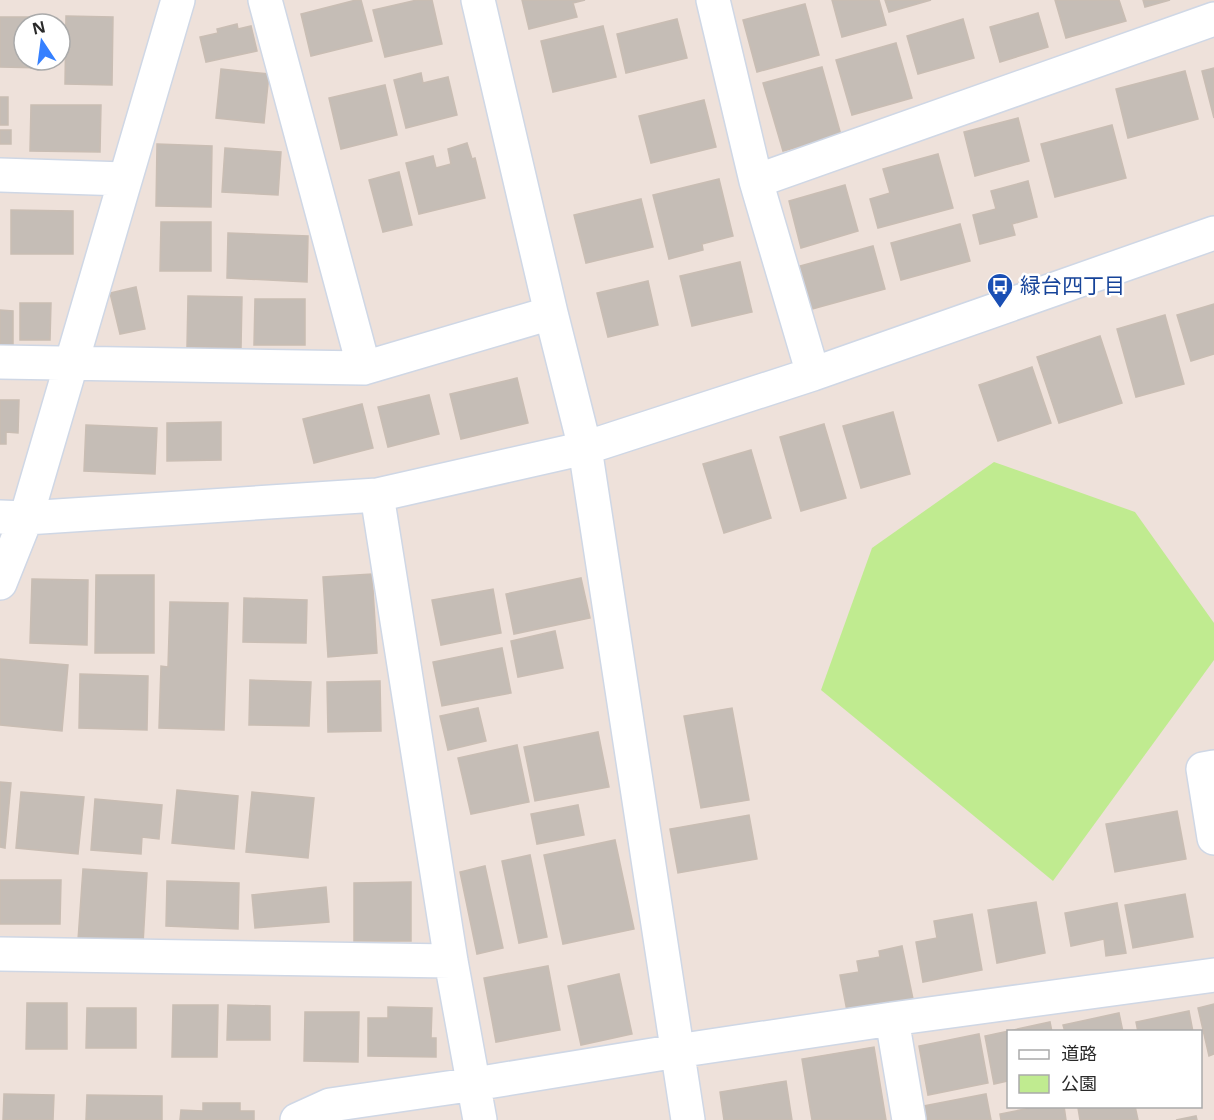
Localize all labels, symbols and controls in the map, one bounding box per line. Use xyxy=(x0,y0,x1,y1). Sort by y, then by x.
north arrow xyxy=(12,12,72,72)
text: N xyxy=(30,15,47,40)
bus stop icon: 緑台四丁目 xyxy=(985,271,1015,309)
place label: 緑台四丁目 xyxy=(1020,271,1125,299)
legend xyxy=(1007,1030,1202,1108)
text: 道路 xyxy=(1061,1041,1097,1065)
text: 公園 xyxy=(1061,1071,1097,1095)

